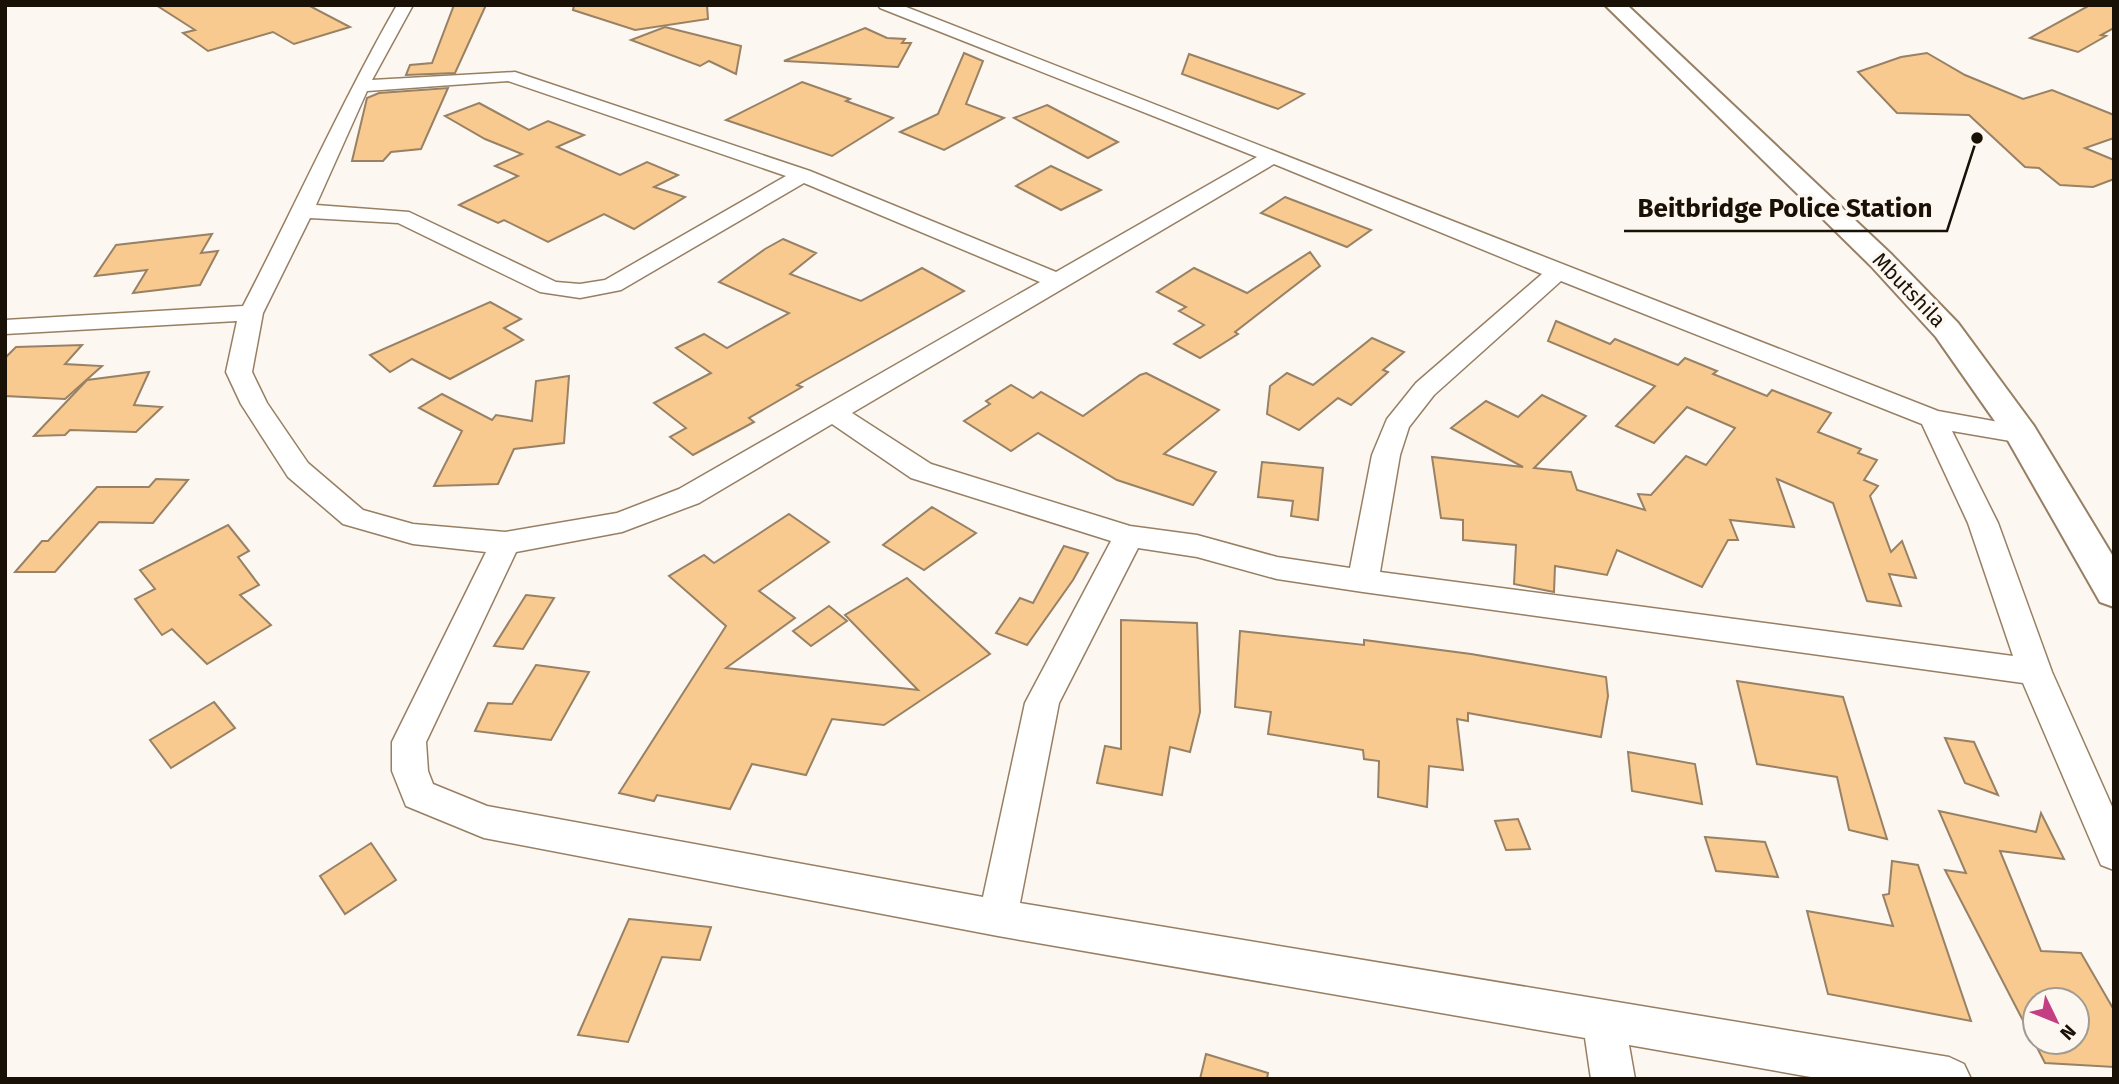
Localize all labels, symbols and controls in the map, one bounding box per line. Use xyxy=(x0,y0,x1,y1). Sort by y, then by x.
callout: Beitbridge Police Station xyxy=(1624,184,1947,231)
text: Beitbridge Police Station xyxy=(1638,193,1932,224)
street label: Mbutshila xyxy=(1867,247,1951,333)
north arrow xyxy=(2021,986,2091,1056)
text: N xyxy=(2055,1020,2081,1045)

